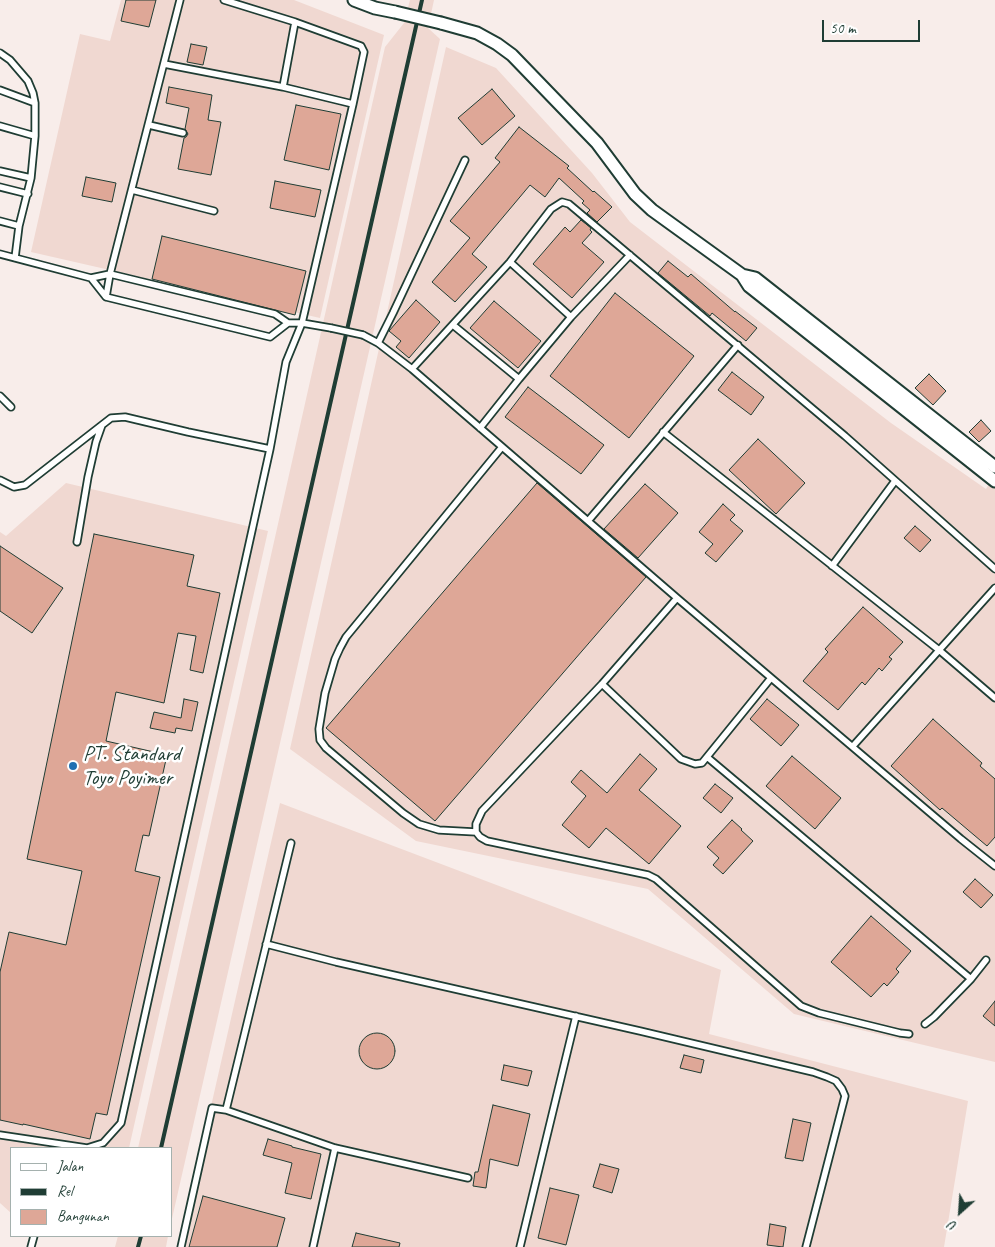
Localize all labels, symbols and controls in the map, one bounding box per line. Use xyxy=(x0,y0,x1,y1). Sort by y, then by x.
scale bar xyxy=(825,10,922,42)
text: 50 m xyxy=(830,19,856,38)
place label: PT. Standard Toyo Poyimer xyxy=(83,741,180,791)
marker: PT. Standard Toyo Poyimer xyxy=(67,760,79,772)
legend xyxy=(10,1147,172,1237)
text: Jalan xyxy=(57,1157,83,1176)
text: Rel xyxy=(57,1182,72,1201)
north arrow xyxy=(935,1187,985,1237)
text: Bangunan xyxy=(57,1207,109,1226)
text: U xyxy=(946,1217,960,1235)

